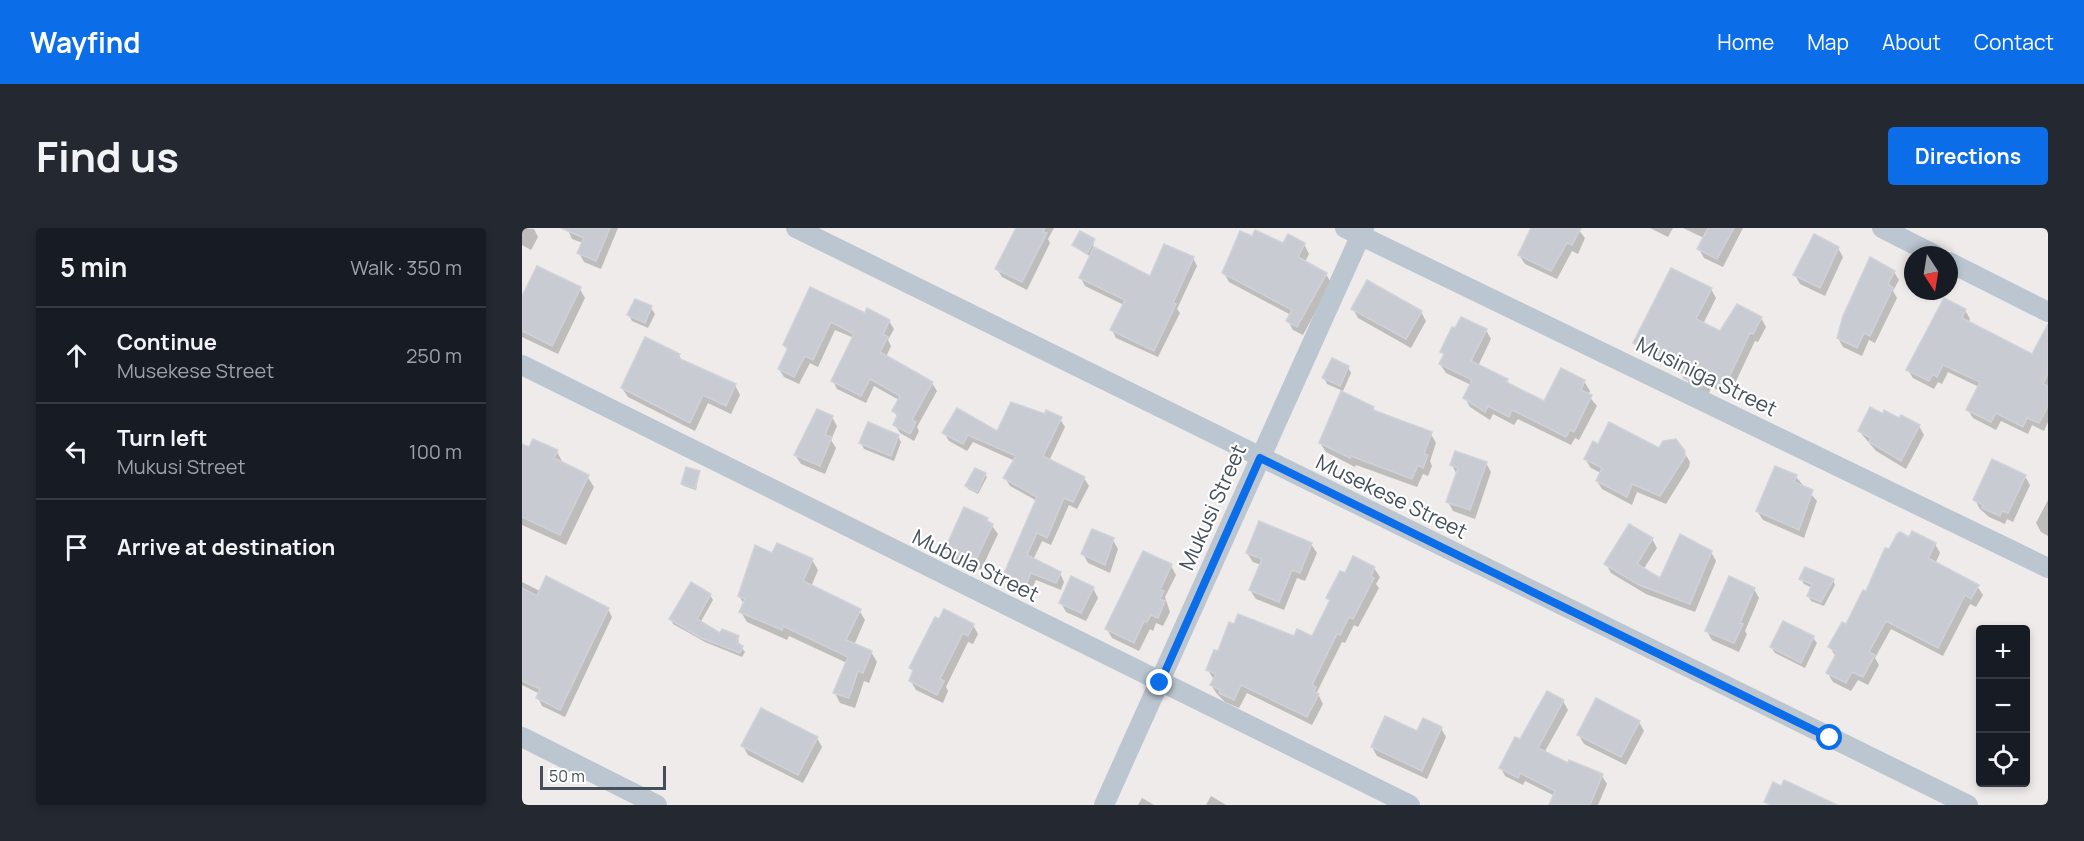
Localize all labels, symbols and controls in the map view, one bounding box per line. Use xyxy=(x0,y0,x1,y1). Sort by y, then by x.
text: Wayfind xyxy=(30,23,140,61)
text: Home xyxy=(1717,28,1774,56)
text: Map xyxy=(1807,28,1849,56)
text: About xyxy=(1882,28,1941,56)
text: Contact xyxy=(1974,28,2054,56)
text: Find us xyxy=(36,127,179,185)
button: Directions xyxy=(1888,127,2048,185)
north arrow xyxy=(1904,246,1958,300)
text: 5 min xyxy=(60,249,127,285)
text: Walk · 350 m xyxy=(350,254,462,281)
text: Continue xyxy=(117,327,217,357)
street label: Musiniga Street xyxy=(1632,330,1782,422)
icon: ahead xyxy=(60,339,93,372)
text: 250 m xyxy=(406,342,462,369)
text: Musekese Street xyxy=(117,357,274,384)
text: Turn left xyxy=(117,423,207,453)
icon: left xyxy=(60,435,93,468)
text: 100 m xyxy=(409,438,462,465)
street label: Mukusi Street xyxy=(1172,440,1252,574)
street label: Musekese Street xyxy=(1312,447,1472,545)
text: Mukusi Street xyxy=(117,453,245,480)
street label: Mubula Street xyxy=(908,522,1044,608)
icon: arrive xyxy=(60,531,93,564)
text: Arrive at destination xyxy=(117,532,335,562)
map controls xyxy=(1976,625,2030,787)
button: + xyxy=(1976,625,2030,679)
route end xyxy=(1146,669,1172,695)
button: − xyxy=(1976,679,2030,733)
route start xyxy=(1816,724,1842,750)
button: locate xyxy=(1976,733,2030,787)
scale bar xyxy=(540,763,666,790)
text: 50 m xyxy=(549,765,585,787)

